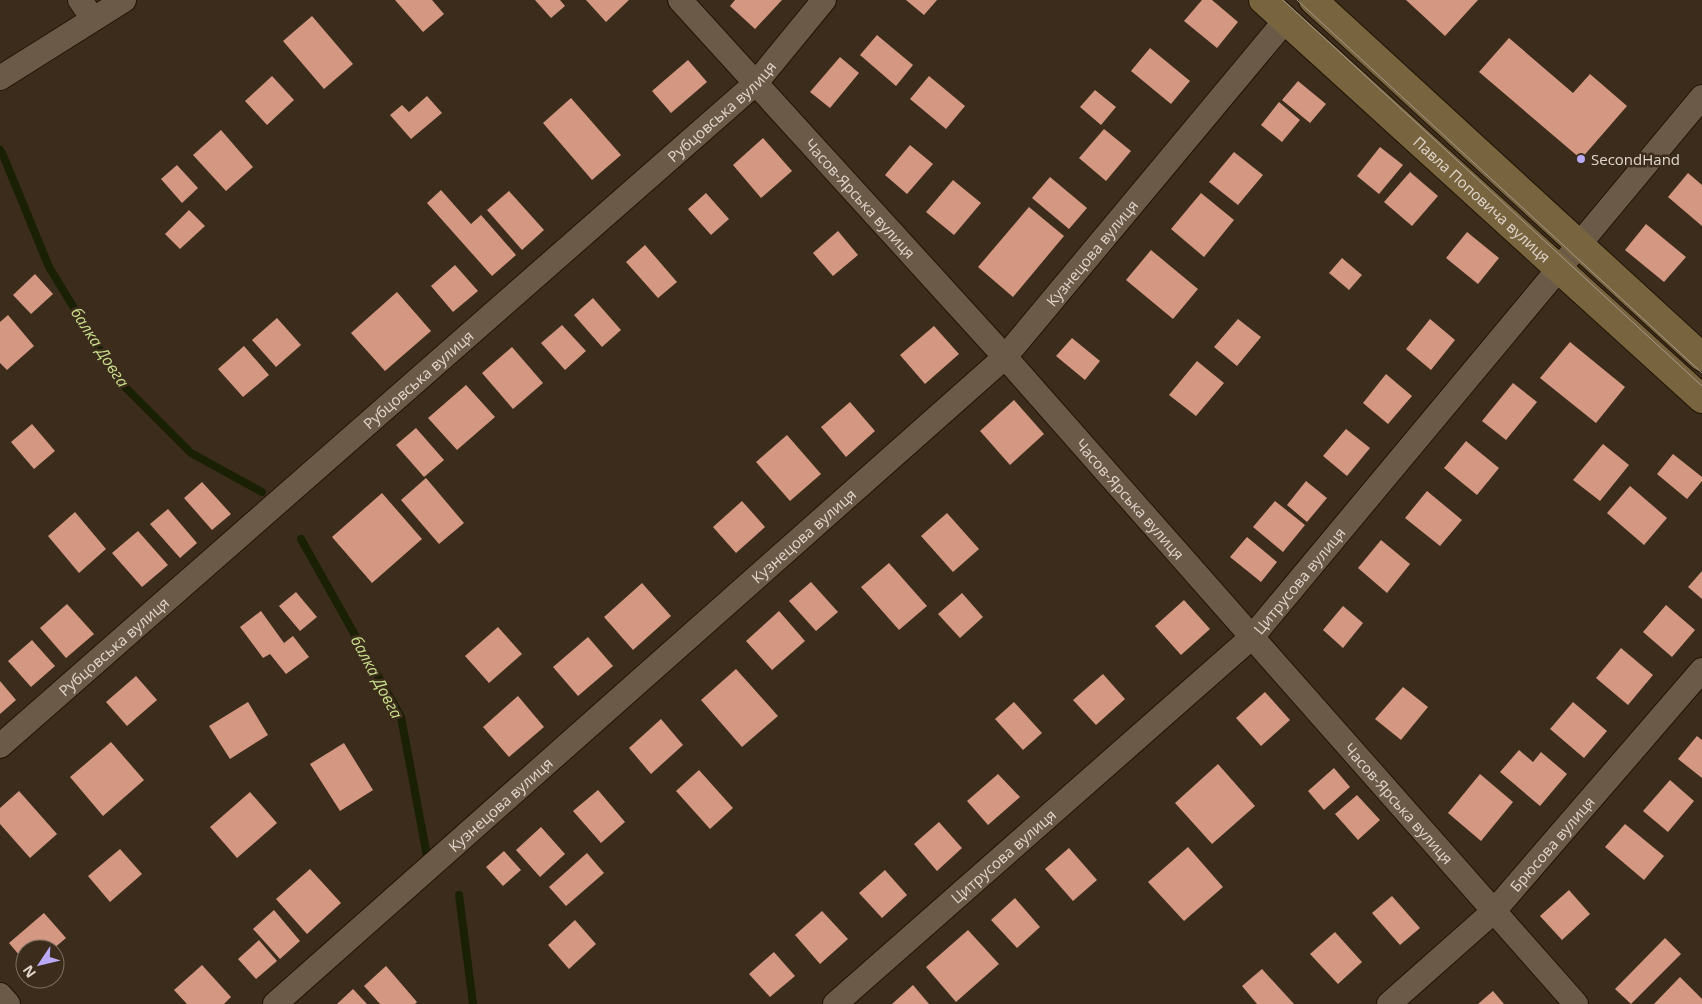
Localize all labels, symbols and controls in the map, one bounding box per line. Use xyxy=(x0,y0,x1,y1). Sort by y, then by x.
street label: Рубцовська вулиця xyxy=(663,57,780,166)
street label: Павла Поповича вулиця xyxy=(1409,132,1555,267)
street label: Часов-Ярська вулиця xyxy=(801,134,920,262)
place label: SecondHand xyxy=(1591,149,1680,169)
marker: SecondHand xyxy=(1575,153,1587,165)
street label: Кузнецова вулиця xyxy=(1041,195,1142,310)
water label: балка Довга xyxy=(66,303,134,391)
street label: Рубцовська вулиця xyxy=(359,326,477,433)
street label: Часов-Ярська вулиця xyxy=(1071,434,1189,564)
street label: Кузнецова вулиця xyxy=(747,484,860,587)
street label: Цитрусова вулиця xyxy=(1249,523,1349,638)
street label: Рубцовська вулиця xyxy=(54,593,173,700)
water label: балка Довга xyxy=(346,632,408,722)
street label: Часов-Ярська вулиця xyxy=(1340,739,1458,868)
street label: Кузнецова вулиця xyxy=(444,753,557,856)
street label: Брюсова вулиця xyxy=(1505,792,1599,896)
street label: Цитрусова вулиця xyxy=(946,804,1060,908)
north arrow xyxy=(15,939,65,989)
text: N xyxy=(18,962,40,982)

